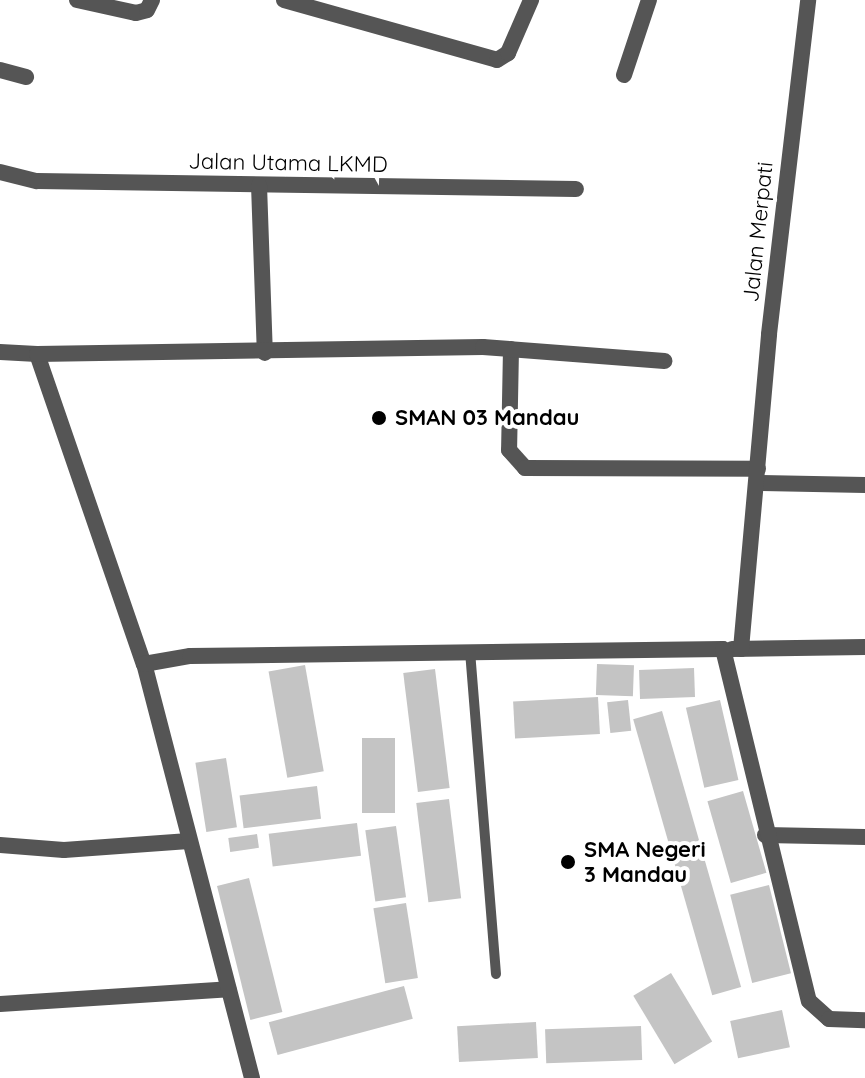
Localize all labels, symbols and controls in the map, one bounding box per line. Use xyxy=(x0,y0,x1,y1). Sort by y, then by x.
street label: Jalan Utama LKMD xyxy=(188,148,388,178)
street label: Jalan Merpati xyxy=(738,161,778,303)
place label: SMAN 03 Mandau xyxy=(395,405,579,431)
marker: SMAN 03 Mandau xyxy=(370,409,388,427)
place label: SMA Negeri 3 Mandau xyxy=(584,836,706,888)
marker: SMA Negeri 3 Mandau xyxy=(559,853,577,871)

